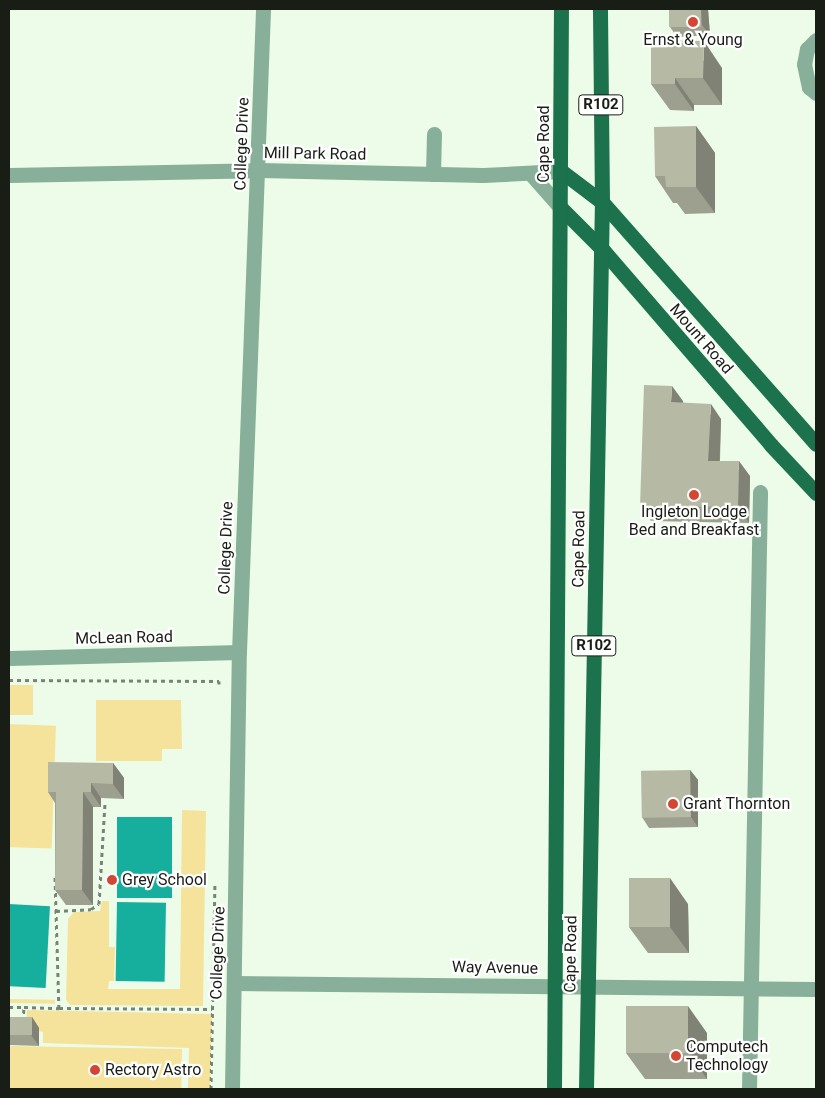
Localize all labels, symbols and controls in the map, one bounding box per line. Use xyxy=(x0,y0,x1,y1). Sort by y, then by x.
marker: Ernst & Young xyxy=(687,16,699,28)
place label: Ernst & Young xyxy=(643,30,743,50)
road number: R102 xyxy=(577,92,625,118)
street label: College Drive xyxy=(231,97,253,191)
street label: Cape Road xyxy=(534,105,554,183)
street label: Mill Park Road xyxy=(264,144,366,164)
street label: Mount Road xyxy=(665,300,737,378)
marker: Ingleton Lodge Bed and Breakfast xyxy=(688,489,700,501)
street label: College Drive xyxy=(215,501,237,595)
place label: Ingleton Lodge Bed and Breakfast xyxy=(629,502,759,540)
street label: Cape Road xyxy=(569,510,589,588)
street label: McLean Road xyxy=(75,628,173,648)
road number: R102 xyxy=(570,634,618,658)
place label: Grant Thornton xyxy=(683,794,791,814)
marker: Grant Thornton xyxy=(667,798,679,810)
place label: Grey School xyxy=(122,870,207,890)
marker: Grey School xyxy=(106,874,118,886)
street label: College Drive xyxy=(207,906,229,1000)
street label: Cape Road xyxy=(561,915,581,993)
street label: Way Avenue xyxy=(452,958,538,978)
place label: Computech Technology xyxy=(686,1037,768,1075)
marker: Computech Technology xyxy=(670,1050,682,1062)
place label: Rectory Astro xyxy=(105,1060,201,1080)
marker: Rectory Astro xyxy=(89,1064,101,1076)

